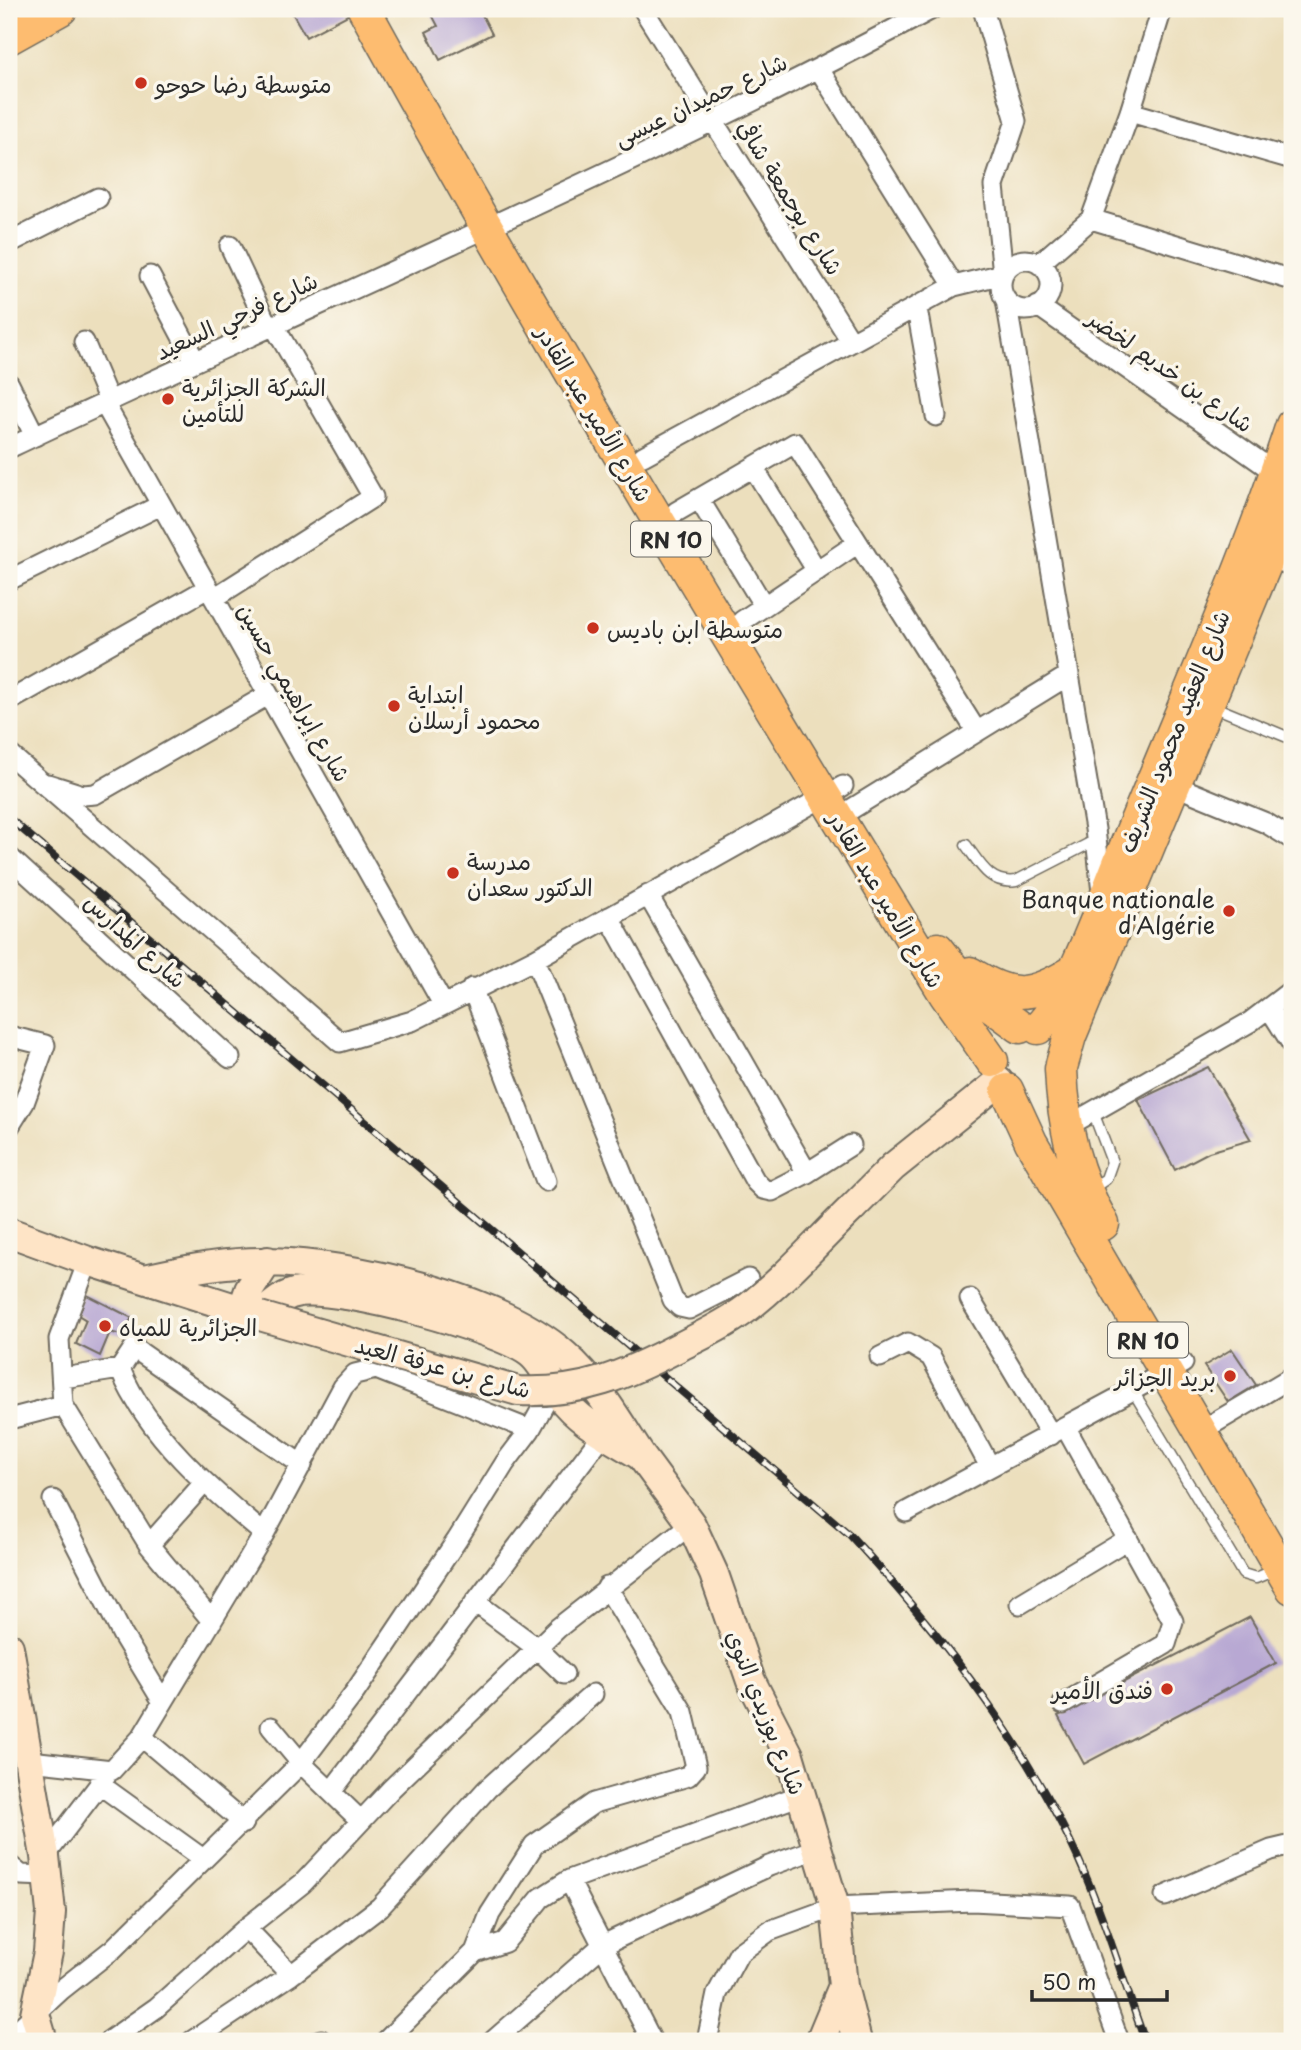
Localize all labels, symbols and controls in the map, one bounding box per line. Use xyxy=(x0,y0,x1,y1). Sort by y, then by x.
street label: شارع حميدان عيسى xyxy=(608,43,792,155)
place label: متوسطة رضا حوحو xyxy=(154,66,332,101)
marker: متوسطة رضا حوحو xyxy=(133,75,149,91)
street label: شارع بوجمعة شافي xyxy=(728,113,853,282)
street label: شارع فرحي السعيد xyxy=(149,262,325,373)
street label: شارع بن خديم لخضر xyxy=(1078,298,1261,442)
street label: شارع الأمير عبد القادر xyxy=(527,316,662,508)
place label: الشركة الجزائرية للتأمين xyxy=(182,369,326,430)
marker: الشركة الجزائرية للتأمين xyxy=(160,391,176,407)
road number: RN 10 xyxy=(631,522,711,556)
street label: شارع إبراهيمي حسين xyxy=(225,596,360,790)
street label: شارع العقيد محمود الشريف xyxy=(1108,604,1238,858)
place label: متوسطة ابن باديس xyxy=(607,611,783,646)
marker: متوسطة ابن باديس xyxy=(585,620,601,636)
place label: ابتداية محمود أرسلان xyxy=(408,676,541,737)
marker: ابتداية محمود أرسلان xyxy=(386,698,402,714)
street label: شارع الأمير عبد القادر xyxy=(819,802,954,994)
place label: مدرسة الدكتور سعدان xyxy=(467,843,593,904)
marker: مدرسة الدكتور سعدان xyxy=(445,865,461,881)
place label: Banque nationale d'Algérie xyxy=(1021,881,1215,942)
street label: شارع المدارس xyxy=(77,884,195,996)
marker: Banque nationale d'Algérie xyxy=(1221,903,1237,919)
place label: الجزائرية للمياه xyxy=(119,1309,257,1344)
marker: الجزائرية للمياه xyxy=(97,1318,113,1334)
road number: RN 10 xyxy=(1108,1322,1188,1358)
street label: شارع بن عرفة العيد xyxy=(351,1326,535,1406)
place label: بريد الجزائر xyxy=(1113,1359,1216,1394)
marker: بريد الجزائر xyxy=(1222,1368,1238,1384)
street label: شارع بوزيدي النوي xyxy=(717,1624,816,1800)
place label: فندق الأمير xyxy=(1049,1672,1153,1707)
marker: فندق الأمير xyxy=(1159,1681,1175,1697)
scale bar xyxy=(1032,1959,1166,2003)
text: 50 m xyxy=(1042,1965,1096,1997)

